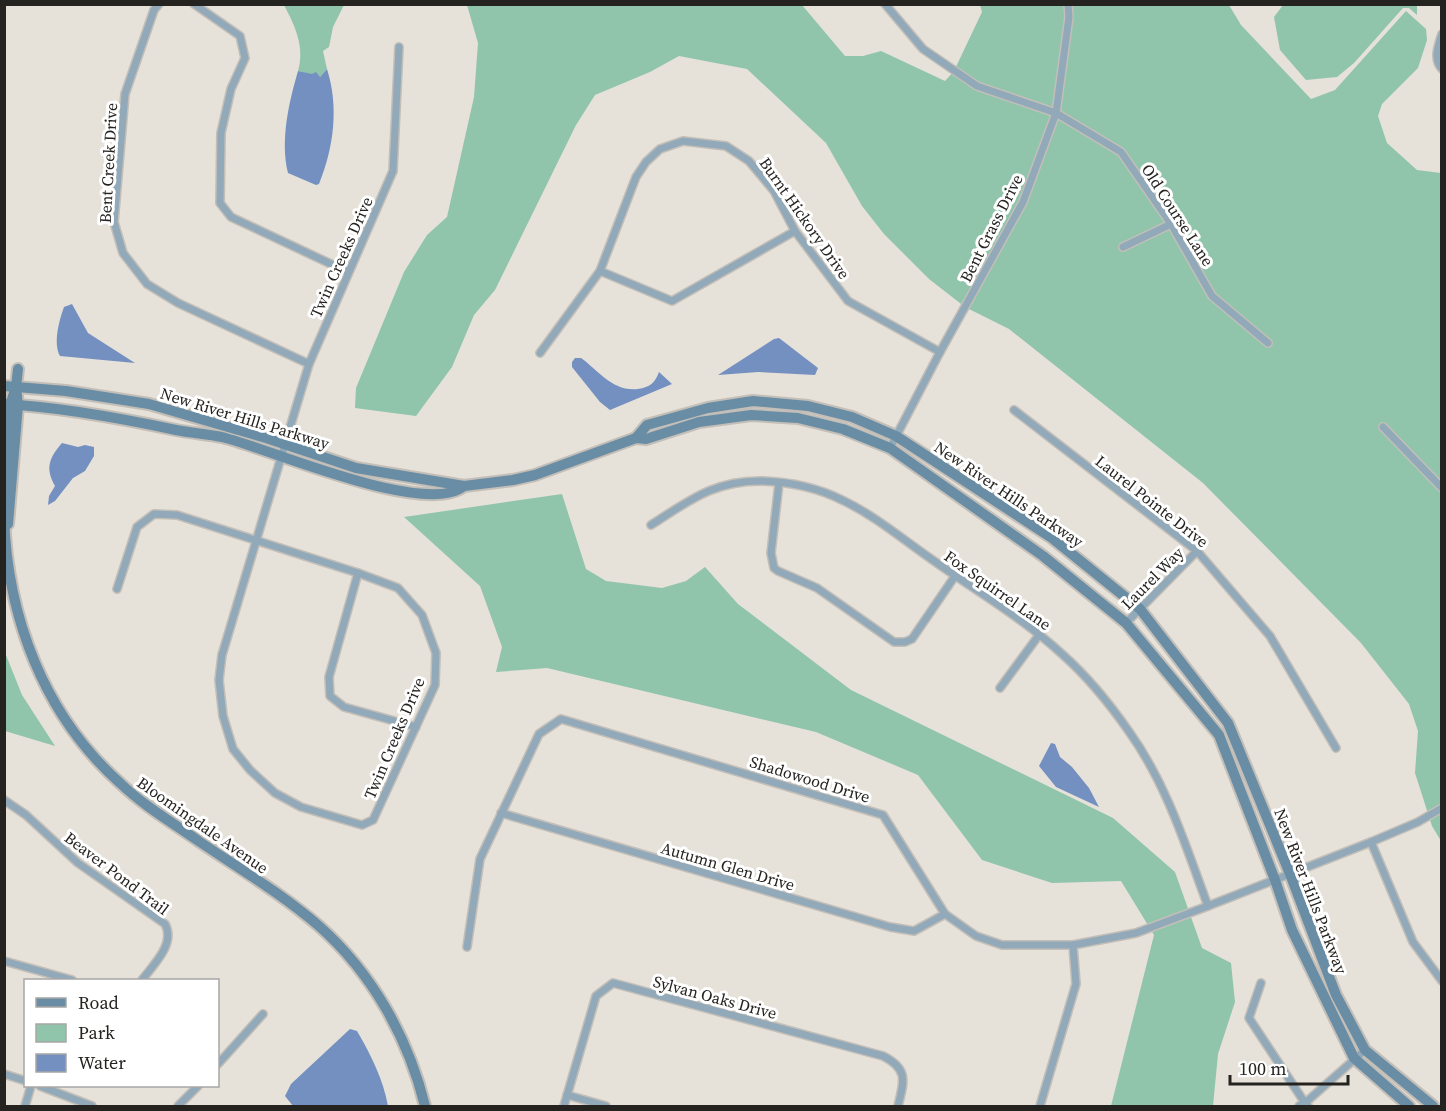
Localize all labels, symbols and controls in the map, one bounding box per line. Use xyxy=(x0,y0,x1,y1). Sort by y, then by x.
street label: Bent Creek Drive xyxy=(94,102,122,224)
street label: Burnt Hickory Drive xyxy=(755,153,855,283)
street label: Old Course Lane xyxy=(1137,160,1219,270)
street label: Bent Grass Drive xyxy=(954,170,1028,286)
street label: Twin Creeks Drive xyxy=(304,193,378,321)
street label: New River Hills Parkway xyxy=(158,382,333,454)
street label: New River Hills Parkway xyxy=(930,436,1089,553)
street label: Laurel Pointe Drive xyxy=(1091,450,1213,552)
street label: Laurel Way xyxy=(1116,541,1189,614)
street label: Fox Squirrel Lane xyxy=(940,545,1056,635)
street label: Twin Creeks Drive xyxy=(358,674,430,802)
street label: Shadowood Drive xyxy=(747,750,873,808)
street label: Bloomingdale Avenue xyxy=(133,771,273,879)
street label: New River Hills Parkway xyxy=(1269,805,1353,978)
street label: Beaver Pond Trail xyxy=(60,826,174,920)
street label: Autumn Glen Drive xyxy=(659,836,797,896)
street label: Sylvan Oaks Drive xyxy=(651,970,779,1024)
legend xyxy=(24,979,219,1087)
text: Road xyxy=(78,990,119,1015)
text: Park xyxy=(78,1020,115,1045)
scale bar xyxy=(1230,1048,1348,1086)
text: Water xyxy=(78,1050,126,1075)
text: 100 m xyxy=(1239,1056,1286,1081)

